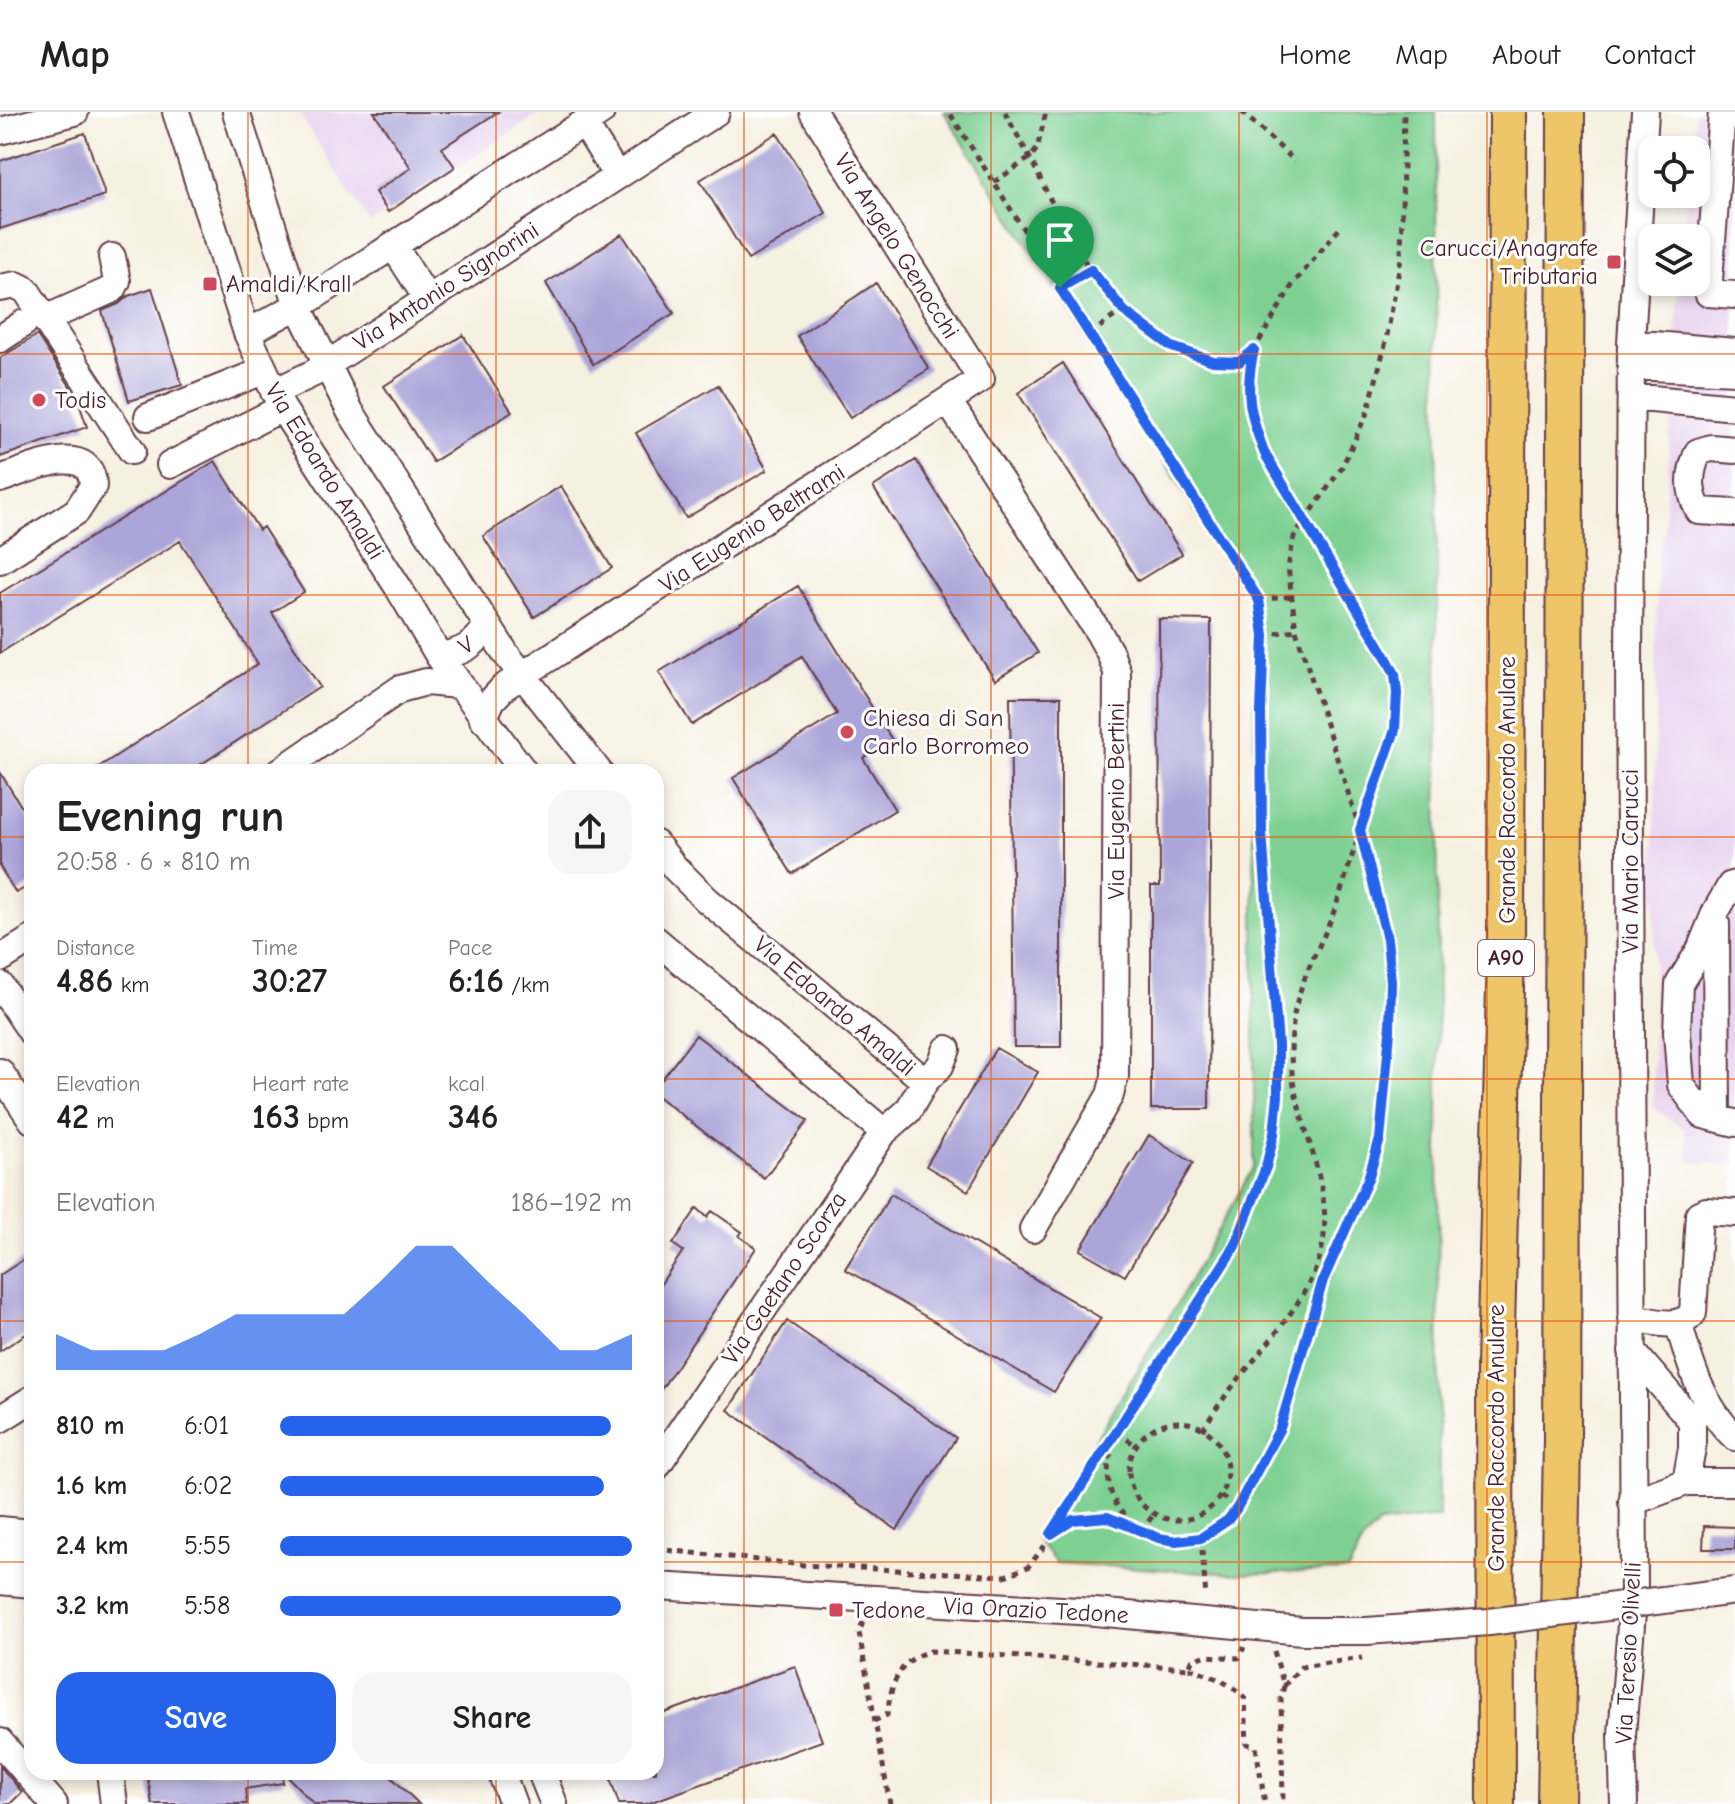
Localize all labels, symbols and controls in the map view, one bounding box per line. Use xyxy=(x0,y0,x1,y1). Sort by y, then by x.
text: Map xyxy=(40,33,110,77)
text: Home xyxy=(1279,39,1351,71)
text: Map xyxy=(1395,39,1448,71)
text: About xyxy=(1492,39,1560,71)
text: Contact xyxy=(1604,39,1695,71)
map controls xyxy=(1638,136,1710,296)
button: locate xyxy=(1638,136,1710,208)
street label: Via Angelo Genocchi xyxy=(829,148,965,344)
pin xyxy=(1026,206,1094,288)
street label: Via Antonio Signorini xyxy=(348,216,544,356)
icon: arrive xyxy=(1038,218,1082,262)
button: layers xyxy=(1638,224,1710,296)
place label: Carucci/Anagrafe Tributaria xyxy=(1420,234,1598,290)
marker: Carucci/Anagrafe Tributaria xyxy=(1605,253,1623,271)
place label: Amaldi/Krall xyxy=(226,270,351,298)
marker: Amaldi/Krall xyxy=(201,275,219,293)
street label: Via Edoardo Amaldi xyxy=(259,378,391,564)
place label: Todis xyxy=(55,386,106,414)
marker: Todis xyxy=(30,391,48,409)
street label: Via Eugenio Beltrami xyxy=(654,458,850,598)
street label: V xyxy=(453,630,479,660)
street label: Grande Raccordo Anulare xyxy=(1493,656,1521,924)
street label: Via Eugenio Bertini xyxy=(1102,702,1130,900)
place label: Chiesa di San Carlo Borromeo xyxy=(863,704,1029,760)
marker: Chiesa di San Carlo Borromeo xyxy=(838,723,856,741)
street label: Via Mario Carucci xyxy=(1616,769,1644,953)
button: share xyxy=(548,790,632,874)
text: Evening run xyxy=(56,791,284,842)
text: 20:58 · 6 × 810 m xyxy=(56,847,251,877)
street label: Via Edoardo Amaldi xyxy=(748,930,922,1082)
text: Distance xyxy=(56,935,135,961)
text: Time xyxy=(252,935,298,961)
text: Pace xyxy=(448,935,492,961)
road number: A90 xyxy=(1478,940,1534,976)
text: 4.86 xyxy=(56,961,113,1001)
text: 30:27 xyxy=(252,961,327,1001)
text: 6:16 xyxy=(448,961,504,1001)
text: km xyxy=(113,972,150,998)
text: /km xyxy=(504,972,550,998)
text: Elevation xyxy=(56,1071,140,1097)
text: Heart rate xyxy=(252,1071,349,1097)
text: kcal xyxy=(448,1071,485,1097)
text: 42 xyxy=(56,1097,89,1137)
text: 163 xyxy=(252,1097,300,1137)
text: 346 xyxy=(448,1097,499,1137)
text: m xyxy=(89,1108,114,1134)
text: bpm xyxy=(300,1108,349,1134)
street label: Via Gaetano Scorza xyxy=(716,1186,852,1370)
text: Elevation xyxy=(56,1188,156,1218)
text: 186–192 m xyxy=(511,1188,632,1218)
street label: Grande Raccordo Anulare xyxy=(1482,1304,1510,1572)
text: 810 m xyxy=(56,1411,124,1441)
text: 6:01 xyxy=(184,1411,229,1441)
text: 1.6 km xyxy=(56,1471,127,1501)
text: 6:02 xyxy=(184,1471,232,1501)
text: 2.4 km xyxy=(56,1531,128,1561)
text: 5:55 xyxy=(184,1531,231,1561)
street label: Via Teresio Olivelli xyxy=(1609,1561,1647,1745)
text: 3.2 km xyxy=(56,1591,129,1621)
text: 5:58 xyxy=(184,1591,230,1621)
street label: Via Orazio Tedone xyxy=(943,1591,1129,1629)
place label: Tedone xyxy=(852,1596,925,1624)
marker: Tedone xyxy=(827,1601,845,1619)
button: Save xyxy=(56,1672,336,1764)
button: Share xyxy=(352,1672,632,1764)

